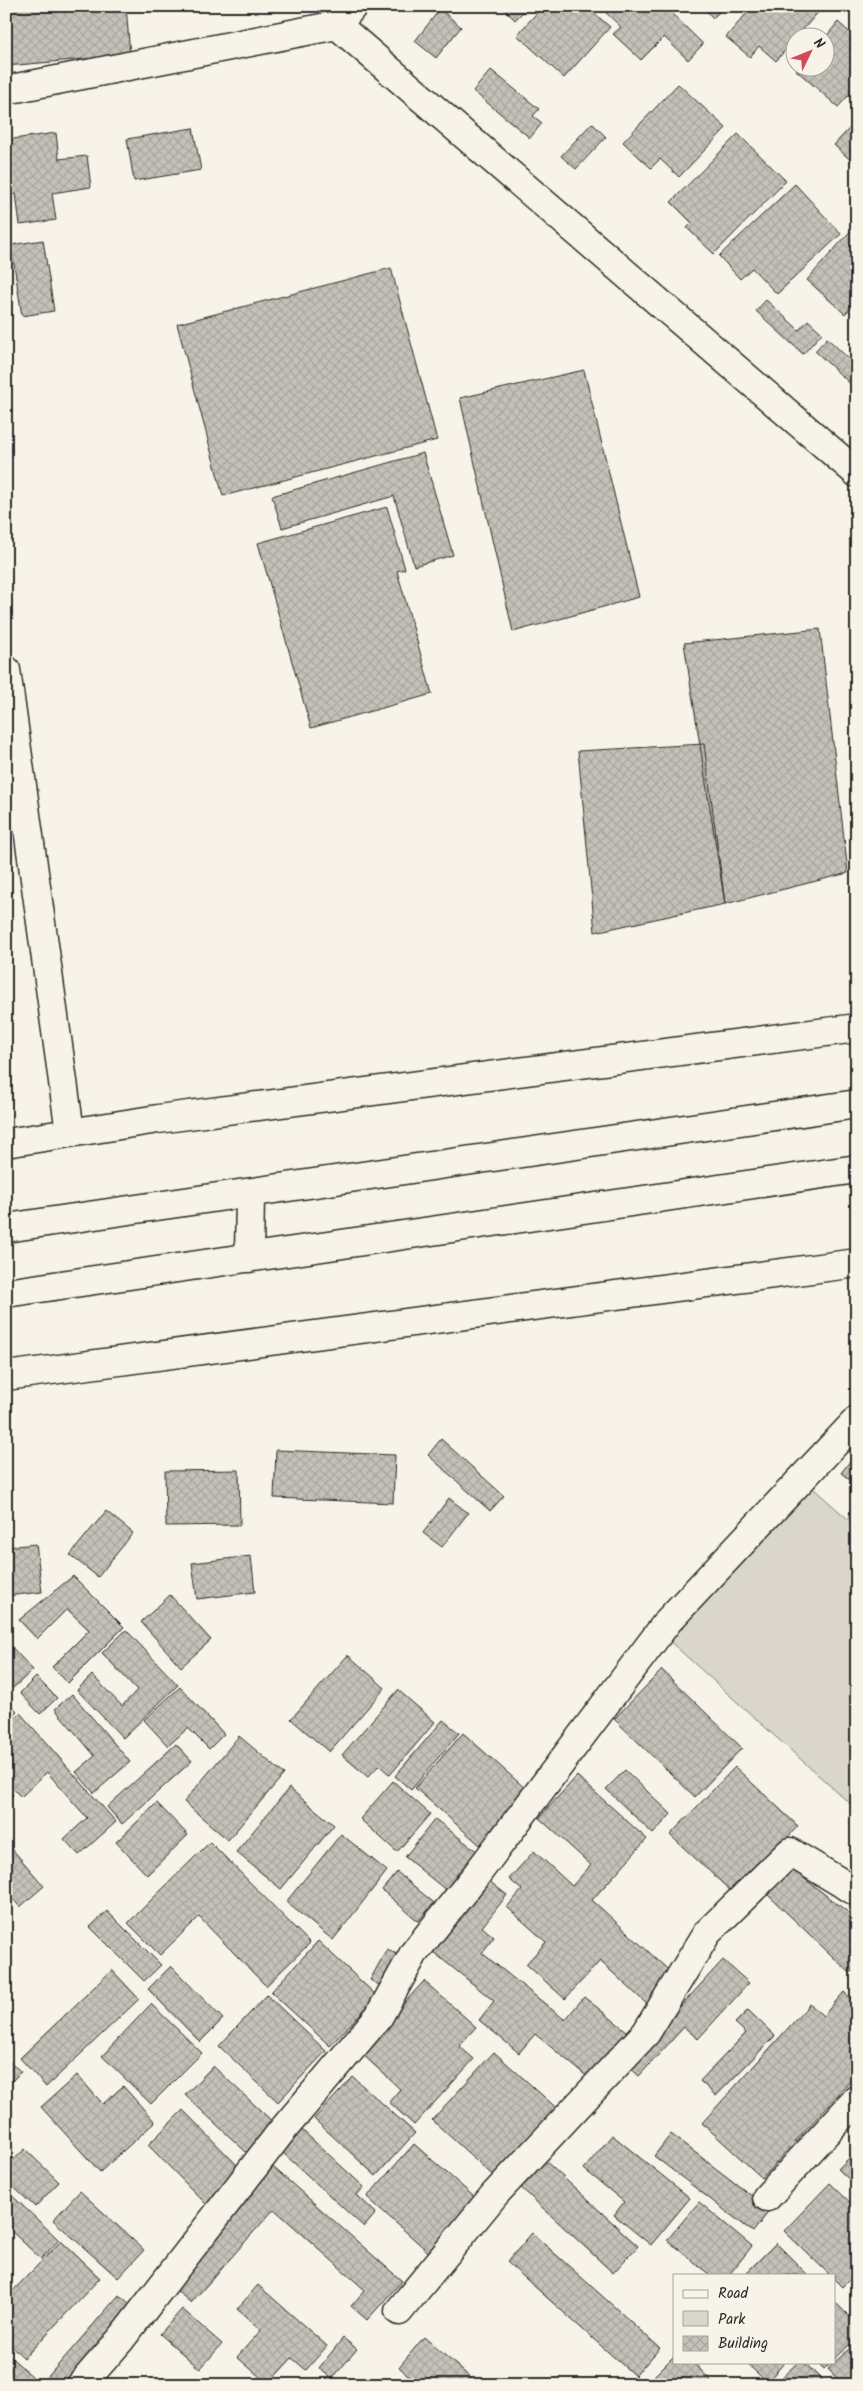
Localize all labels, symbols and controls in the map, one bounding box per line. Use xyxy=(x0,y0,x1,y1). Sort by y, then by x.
north arrow xyxy=(786,28,836,78)
text: N xyxy=(808,33,830,55)
legend xyxy=(673,2274,836,2364)
text: Road xyxy=(718,2282,749,2306)
text: Park xyxy=(718,2308,746,2332)
text: Building xyxy=(718,2332,768,2356)

